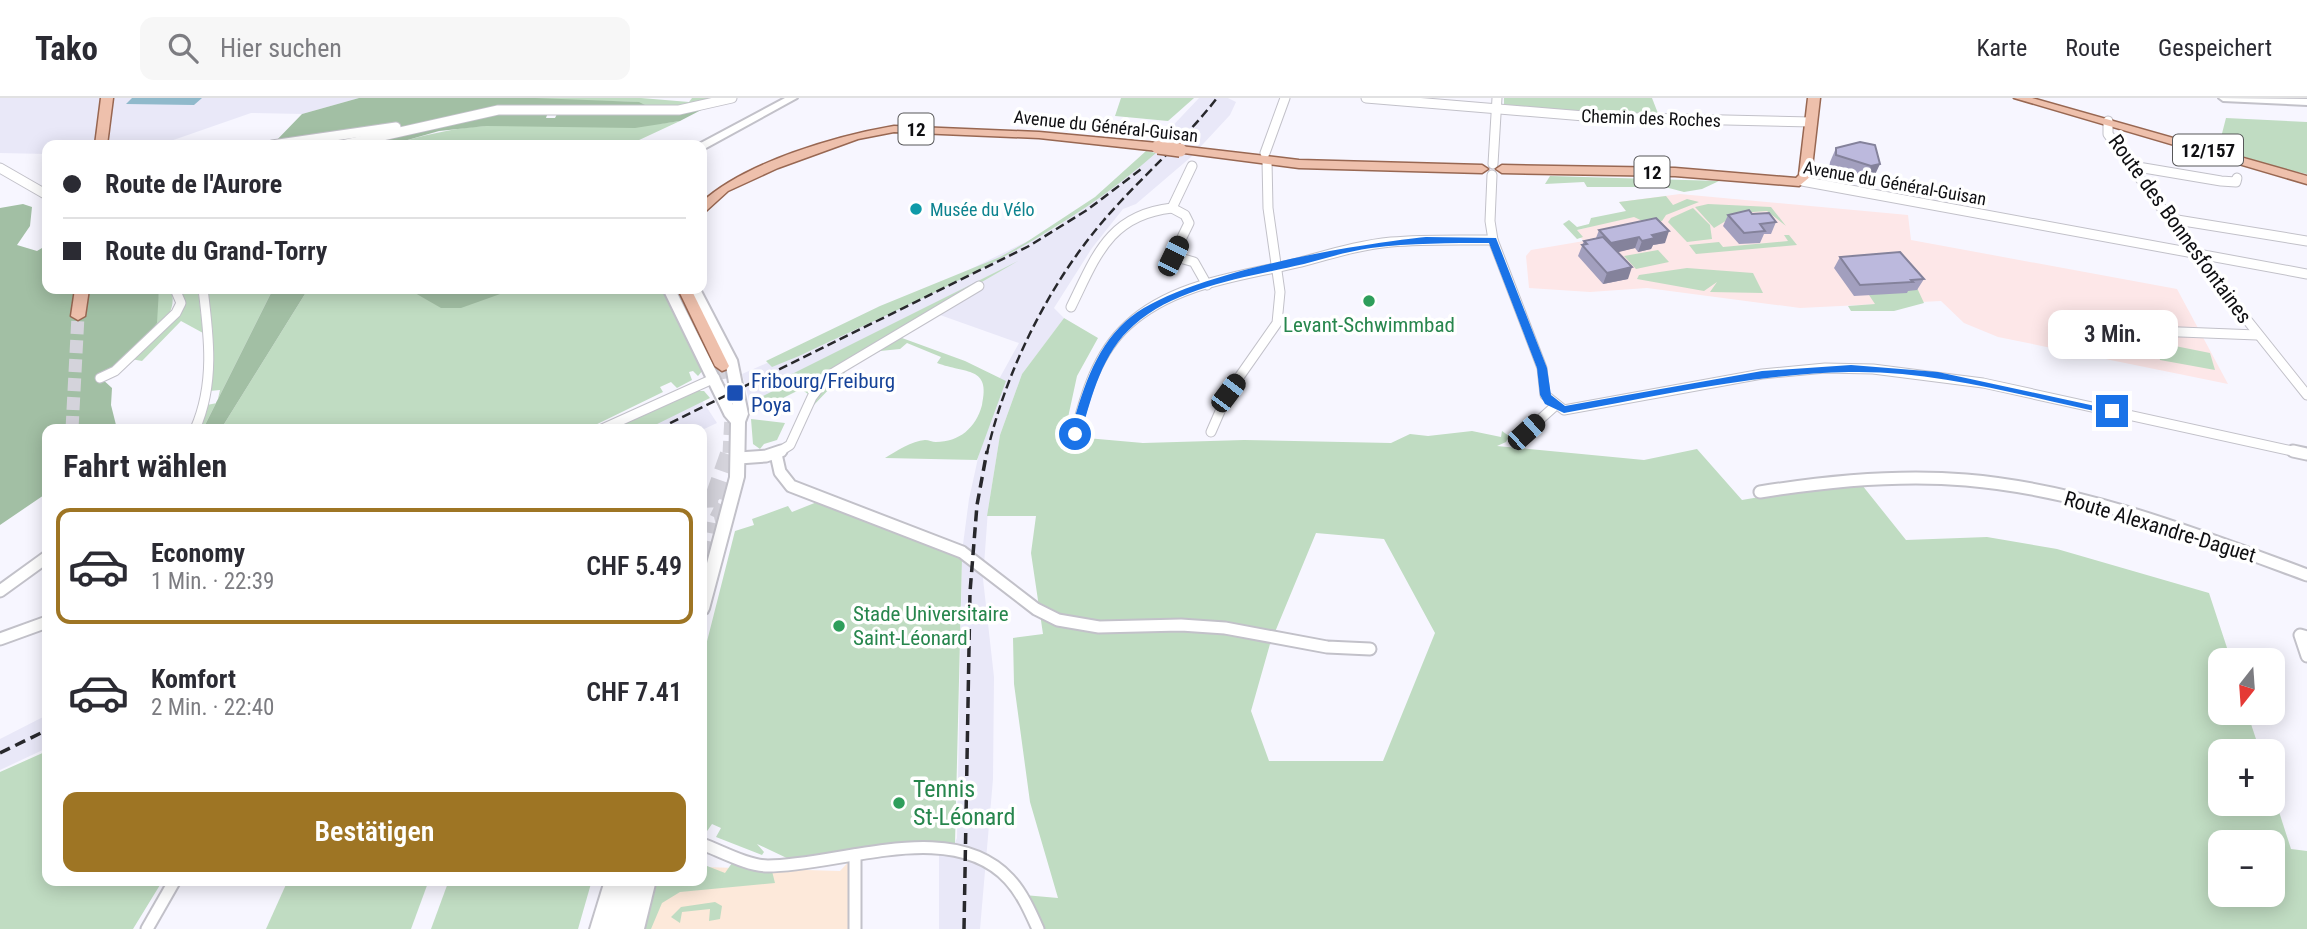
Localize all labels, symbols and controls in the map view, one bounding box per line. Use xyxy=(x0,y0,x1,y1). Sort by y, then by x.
search box xyxy=(140,17,630,80)
text: Tako xyxy=(35,29,98,68)
icon: search xyxy=(164,29,202,67)
text: Hier suchen xyxy=(220,33,342,63)
text: Karte xyxy=(1977,34,2027,62)
text: Route xyxy=(2065,34,2120,62)
text: Gespeichert xyxy=(2158,34,2272,62)
street label: Chemin des Roches xyxy=(1581,105,1721,131)
street label: Avenue du Général-Guisan xyxy=(1013,106,1199,146)
road number: 12 xyxy=(898,114,934,144)
street label: Route des Bonnesfontaines xyxy=(2104,130,2256,328)
road number: 12/157 xyxy=(2173,134,2243,166)
road number: 12 xyxy=(1634,156,1670,188)
street label: Avenue du Général-Guisan xyxy=(1802,157,1988,209)
text: Route de l'Aurore xyxy=(105,169,282,199)
place label: Musée du Vélo xyxy=(930,199,1035,220)
marker: Musée du Vélo xyxy=(908,201,924,217)
car xyxy=(1155,233,1192,279)
text: Route du Grand-Torry xyxy=(105,236,327,266)
marker: Levant-Schwimmbad xyxy=(1361,293,1377,309)
callout: 3 Min. xyxy=(2047,310,2177,358)
place label: Levant-Schwimmbad xyxy=(1283,313,1455,337)
text: 3 Min. xyxy=(2084,321,2142,348)
place label: Fribourg/Freiburg Poya xyxy=(751,369,895,417)
car xyxy=(1207,370,1250,416)
marker: Fribourg/Freiburg Poya xyxy=(725,383,745,403)
route end xyxy=(2096,395,2128,427)
car xyxy=(1504,410,1549,454)
route start xyxy=(1059,418,1091,450)
text: Fahrt wählen xyxy=(63,447,227,485)
street label: Route Alexandre-Daguet xyxy=(2061,486,2259,568)
icon: car xyxy=(67,535,130,598)
text: Economy xyxy=(151,538,245,568)
text: CHF 5.49 xyxy=(586,551,682,581)
text: 1 Min. · 22:39 xyxy=(151,568,274,595)
place label: Stade Universitaire Saint-Léonard xyxy=(853,602,1009,650)
marker: Stade Universitaire Saint-Léonard xyxy=(831,618,847,634)
north arrow xyxy=(2208,648,2286,724)
map controls xyxy=(2208,648,2285,907)
icon: car xyxy=(67,661,130,724)
text: Komfort xyxy=(151,664,236,694)
text: CHF 7.41 xyxy=(586,677,682,707)
text: 2 Min. · 22:40 xyxy=(151,694,274,721)
button: + xyxy=(2208,739,2285,816)
place label: Tennis St-Léonard xyxy=(913,775,1015,831)
button: Bestätigen xyxy=(63,792,686,872)
marker: Tennis St-Léonard xyxy=(891,795,907,811)
button: − xyxy=(2208,830,2285,907)

